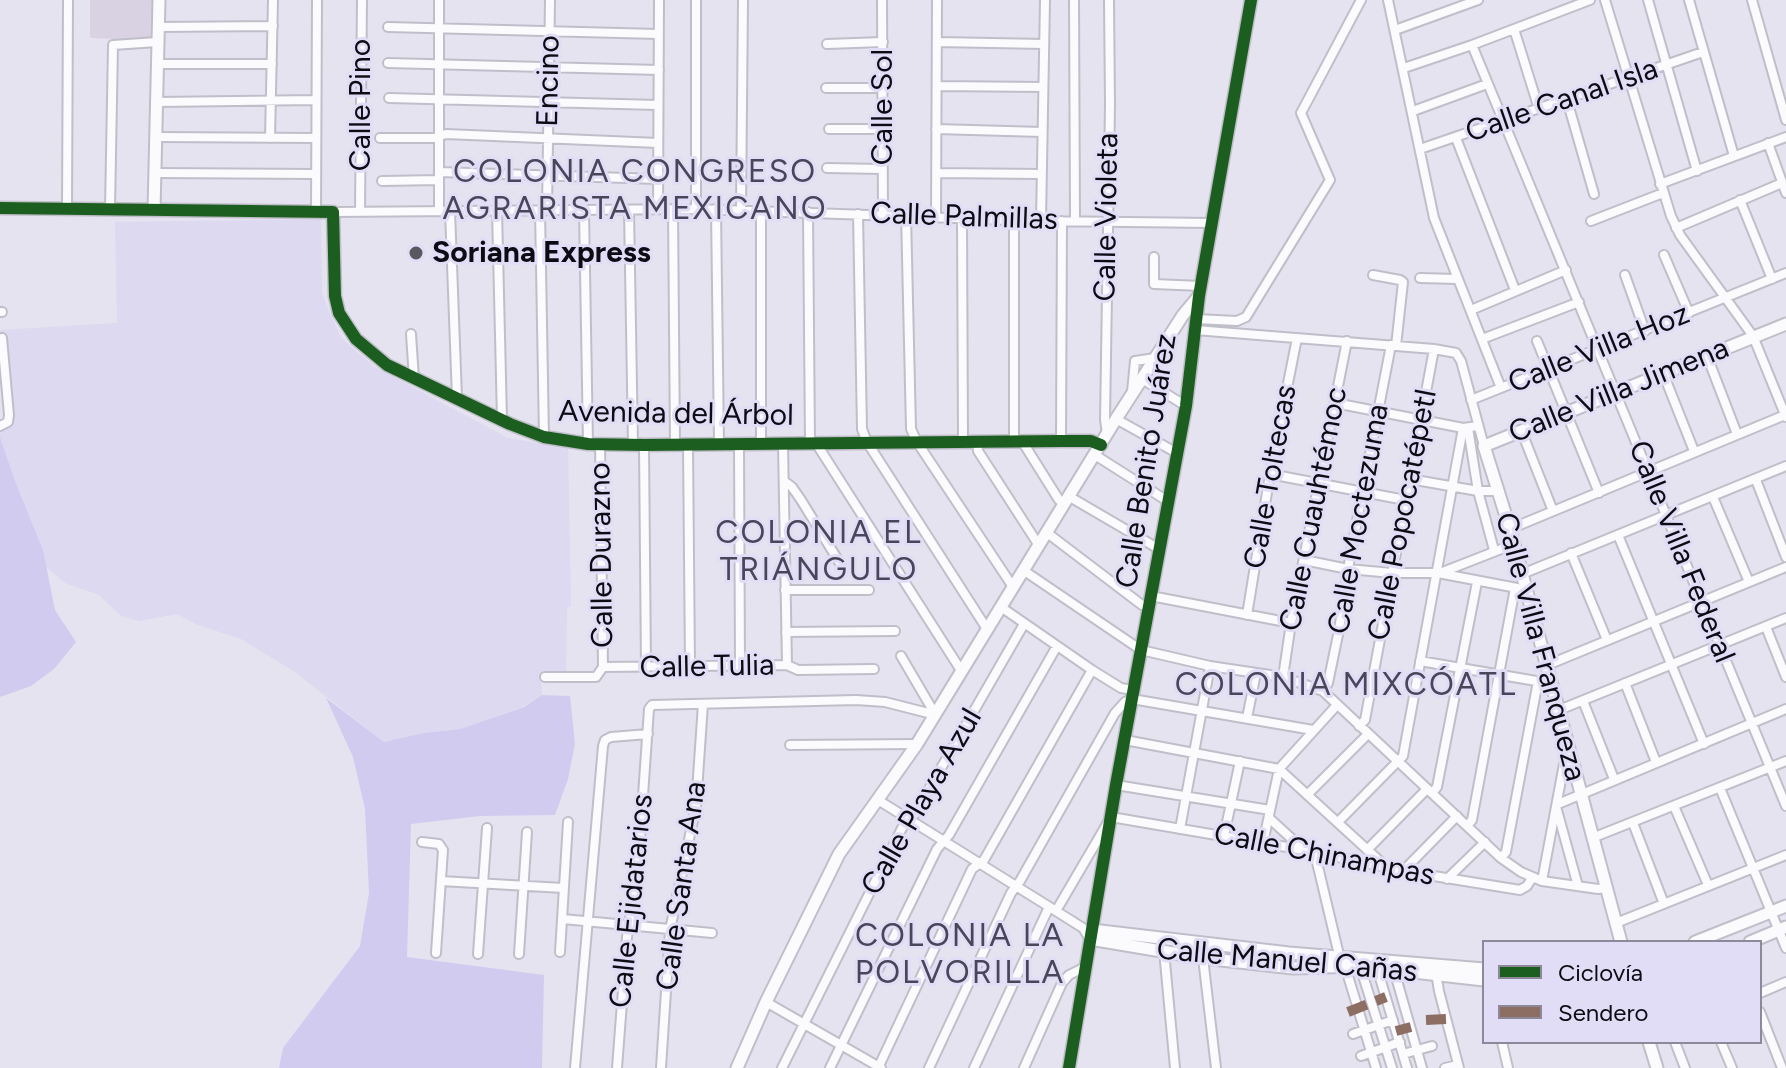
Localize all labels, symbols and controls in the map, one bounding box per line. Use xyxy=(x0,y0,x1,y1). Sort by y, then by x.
street label: Encino xyxy=(530,35,568,127)
street label: Calle Pino xyxy=(343,39,379,171)
street label: Calle Sol xyxy=(865,49,901,165)
street label: Calle Canal Isla xyxy=(1461,51,1663,151)
street label: Calle Violeta xyxy=(1088,132,1126,302)
district label: COLONIA CONGRESO AGRARISTA MEXICANO xyxy=(442,154,828,229)
street label: Calle Palmillas xyxy=(869,196,1059,238)
place label: Soriana Express xyxy=(432,235,651,271)
marker: Soriana Express xyxy=(407,244,425,262)
street label: Calle Villa Hoz xyxy=(1503,296,1695,402)
street label: Calle Villa Jimena xyxy=(1504,330,1734,452)
street label: Calle Benito Juárez xyxy=(1109,331,1185,591)
street label: Calle Toltecas xyxy=(1237,382,1305,572)
street label: Calle Cuauhtémoc xyxy=(1273,384,1355,634)
street label: Calle Popocatépetl xyxy=(1361,387,1445,643)
street label: Avenida del Árbol xyxy=(558,394,794,434)
street label: Calle Moctezuma xyxy=(1321,401,1397,637)
street label: Calle Villa Federal xyxy=(1620,436,1742,668)
street label: Calle Durazno xyxy=(582,462,622,648)
street label: Calle Villa Franqueza xyxy=(1487,509,1593,785)
district label: COLONIA EL TRIÁNGULO xyxy=(715,515,923,590)
street label: Calle Tulia xyxy=(639,648,775,686)
district label: COLONIA MIXCÓATL xyxy=(1175,667,1517,705)
street label: Calle Playa Azul xyxy=(854,702,990,902)
street label: Calle Santa Ana xyxy=(650,779,714,993)
street label: Calle Ejidatarios xyxy=(603,792,661,1010)
street label: Calle Chinampas xyxy=(1211,816,1437,894)
district label: COLONIA LA POLVORILLA xyxy=(855,918,1065,993)
street label: Calle Manuel Cañas xyxy=(1155,932,1419,990)
legend xyxy=(1482,940,1762,1044)
text: Ciclovía xyxy=(1558,958,1643,987)
text: Sendero xyxy=(1558,998,1648,1027)

